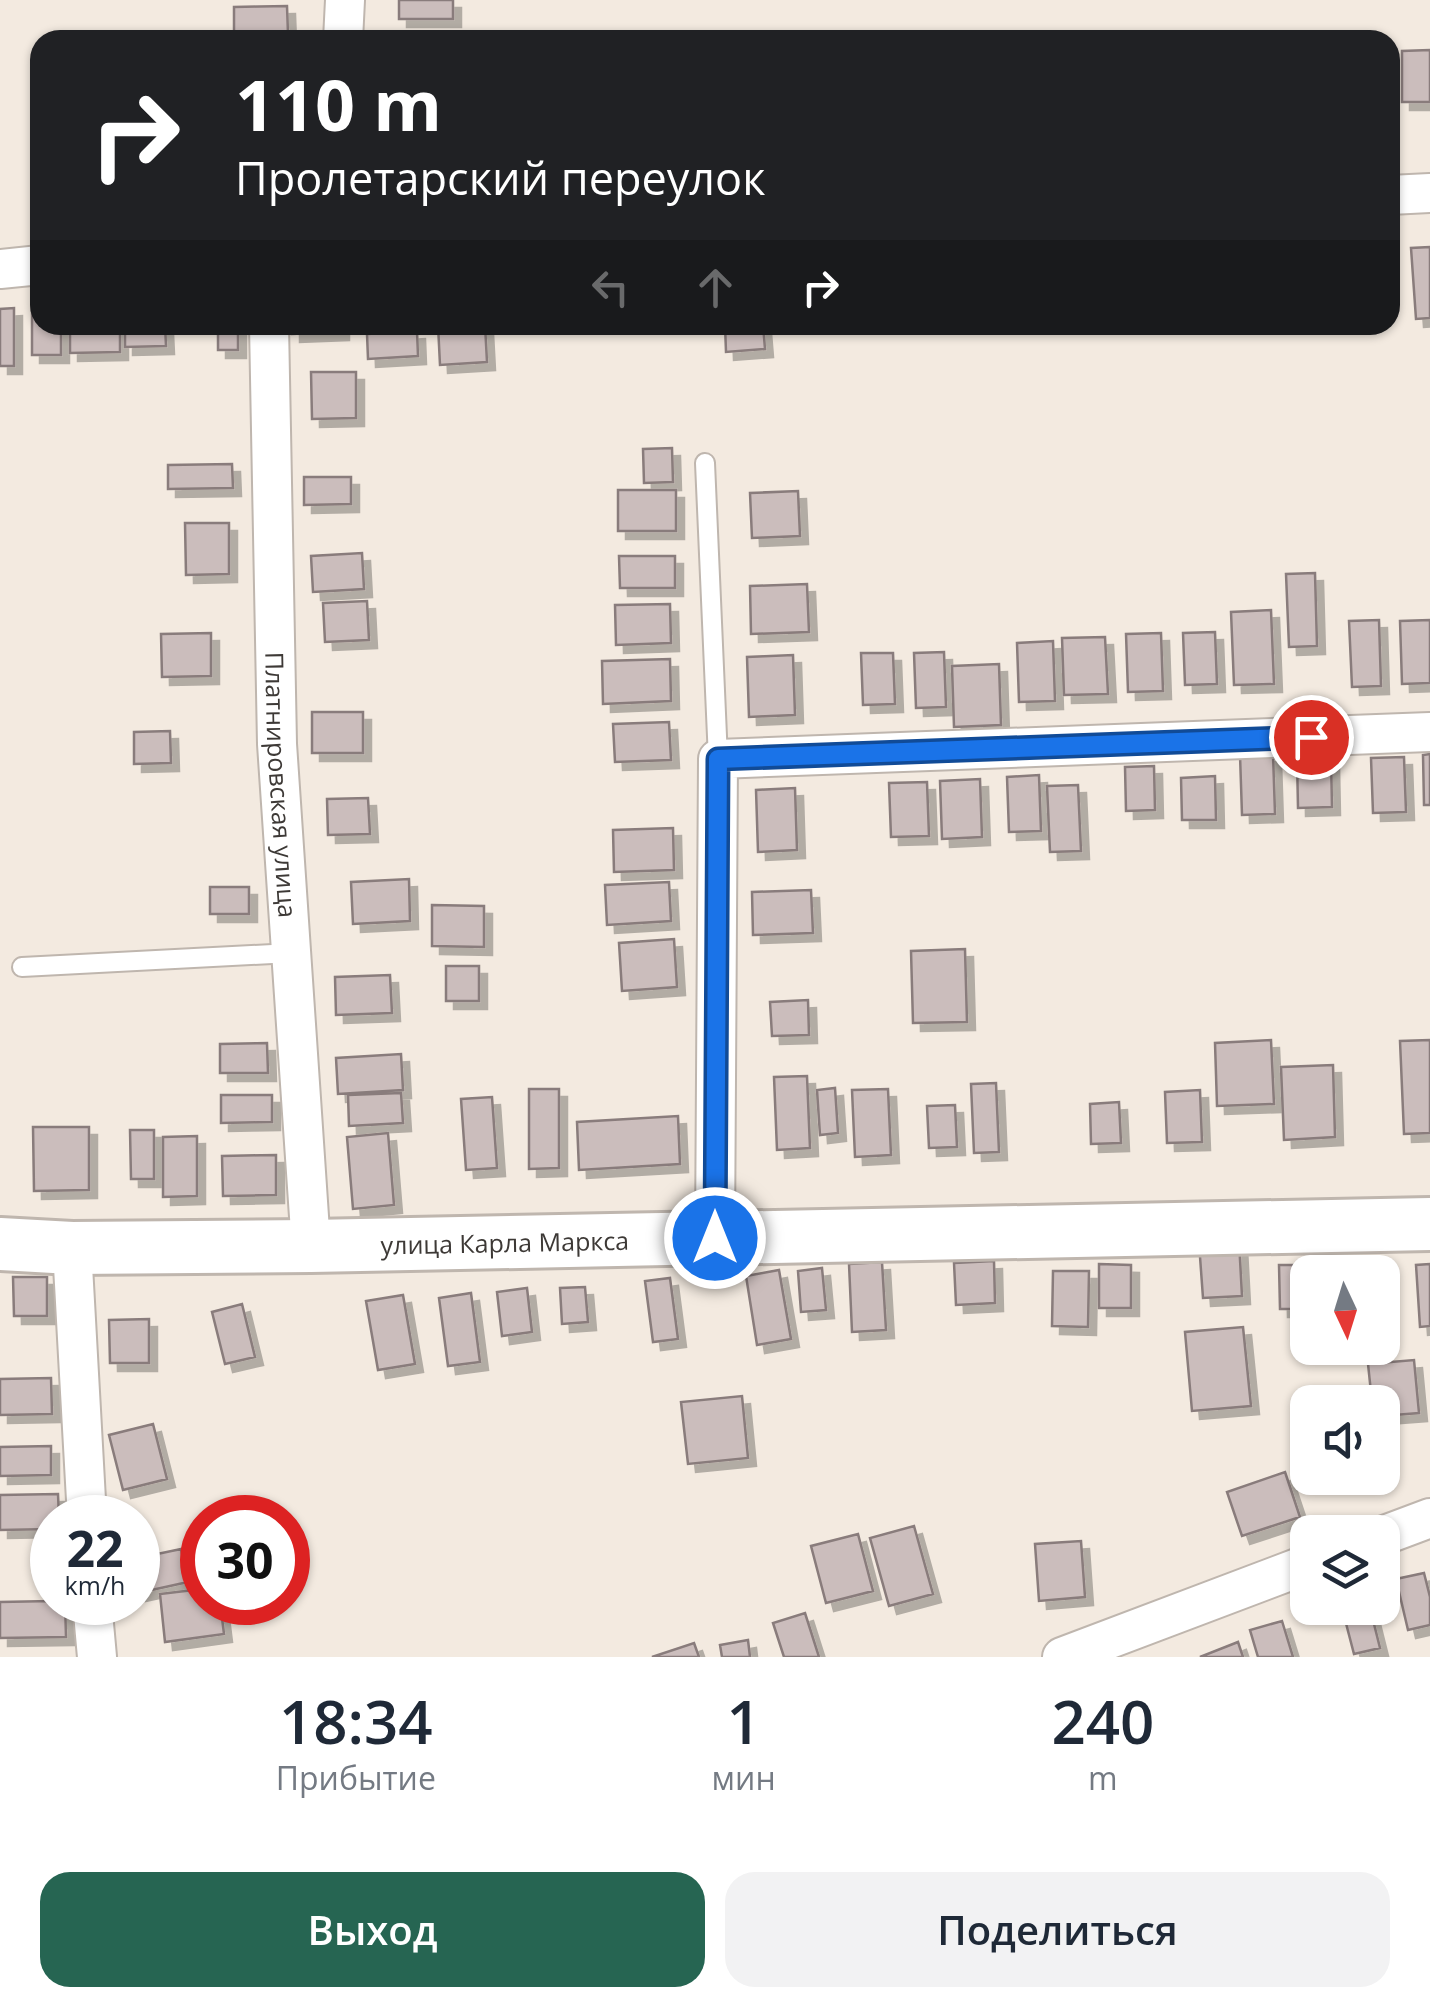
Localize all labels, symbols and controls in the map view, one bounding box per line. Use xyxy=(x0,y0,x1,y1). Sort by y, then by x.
text: 110 m xyxy=(235,56,442,152)
icon: right xyxy=(70,70,200,200)
text: Пролетарский переулок xyxy=(235,147,765,208)
icon: left xyxy=(583,260,638,315)
icon: ahead xyxy=(688,260,743,315)
icon: right xyxy=(793,260,848,315)
street label: Платнировская улица xyxy=(258,652,306,919)
pin xyxy=(1269,695,1354,780)
icon: arrive xyxy=(1284,710,1339,765)
position arrow xyxy=(663,1186,767,1290)
street label: улица Карла Маркса xyxy=(380,1223,629,1262)
north arrow xyxy=(1290,1255,1400,1365)
map controls xyxy=(1290,1255,1400,1625)
button: sound xyxy=(1290,1385,1400,1495)
speed limit sign: 30 xyxy=(180,1495,310,1625)
text: 22 xyxy=(66,1514,124,1582)
button: layers xyxy=(1290,1515,1400,1625)
text: km/h xyxy=(65,1568,125,1602)
text: 18:34 xyxy=(279,1680,433,1762)
text: 1 xyxy=(726,1680,761,1762)
text: 240 xyxy=(1051,1680,1154,1762)
text: Прибытие xyxy=(276,1756,436,1799)
text: мин xyxy=(712,1756,776,1799)
text: m xyxy=(1088,1756,1118,1799)
button: Выход xyxy=(40,1872,705,1987)
button: Поделиться xyxy=(725,1872,1390,1987)

